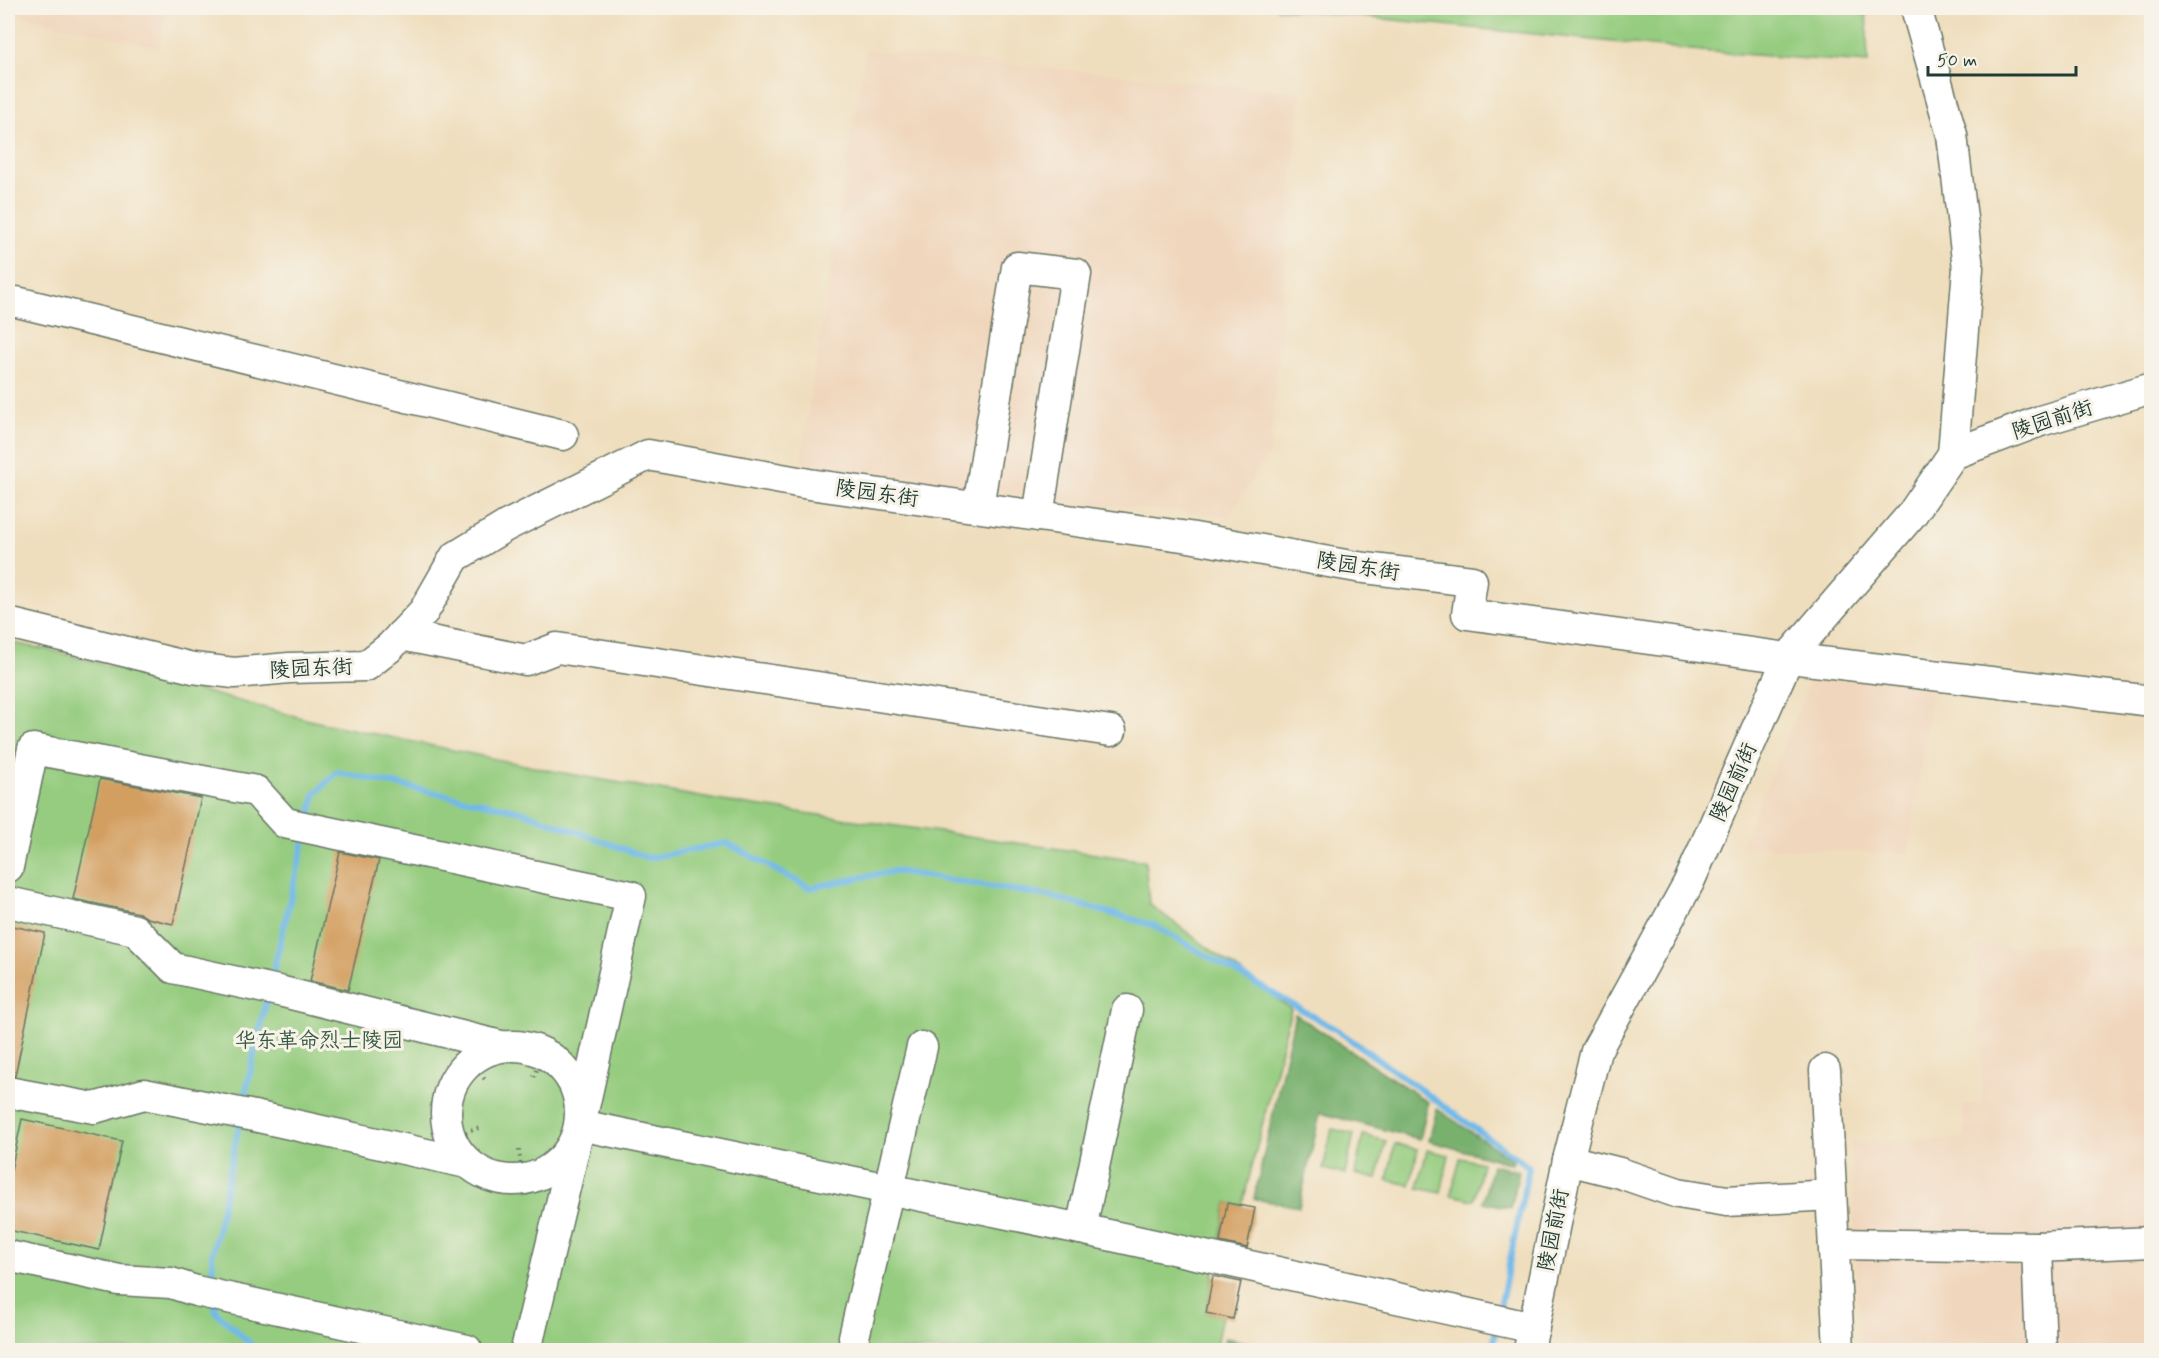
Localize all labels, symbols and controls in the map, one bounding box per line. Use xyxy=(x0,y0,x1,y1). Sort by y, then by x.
scale bar xyxy=(1928,39,2076,77)
text: 50 m xyxy=(1937,49,1977,73)
street label: 陵园前街 xyxy=(2008,394,2097,446)
street label: 陵园东街 xyxy=(833,474,920,514)
street label: 陵园东街 xyxy=(1314,547,1402,587)
street label: 陵园东街 xyxy=(268,653,354,685)
street label: 陵园前街 xyxy=(1704,738,1764,826)
park label: 华东革命烈士陵园 xyxy=(235,1027,403,1055)
street label: 陵园前街 xyxy=(1532,1186,1576,1274)

